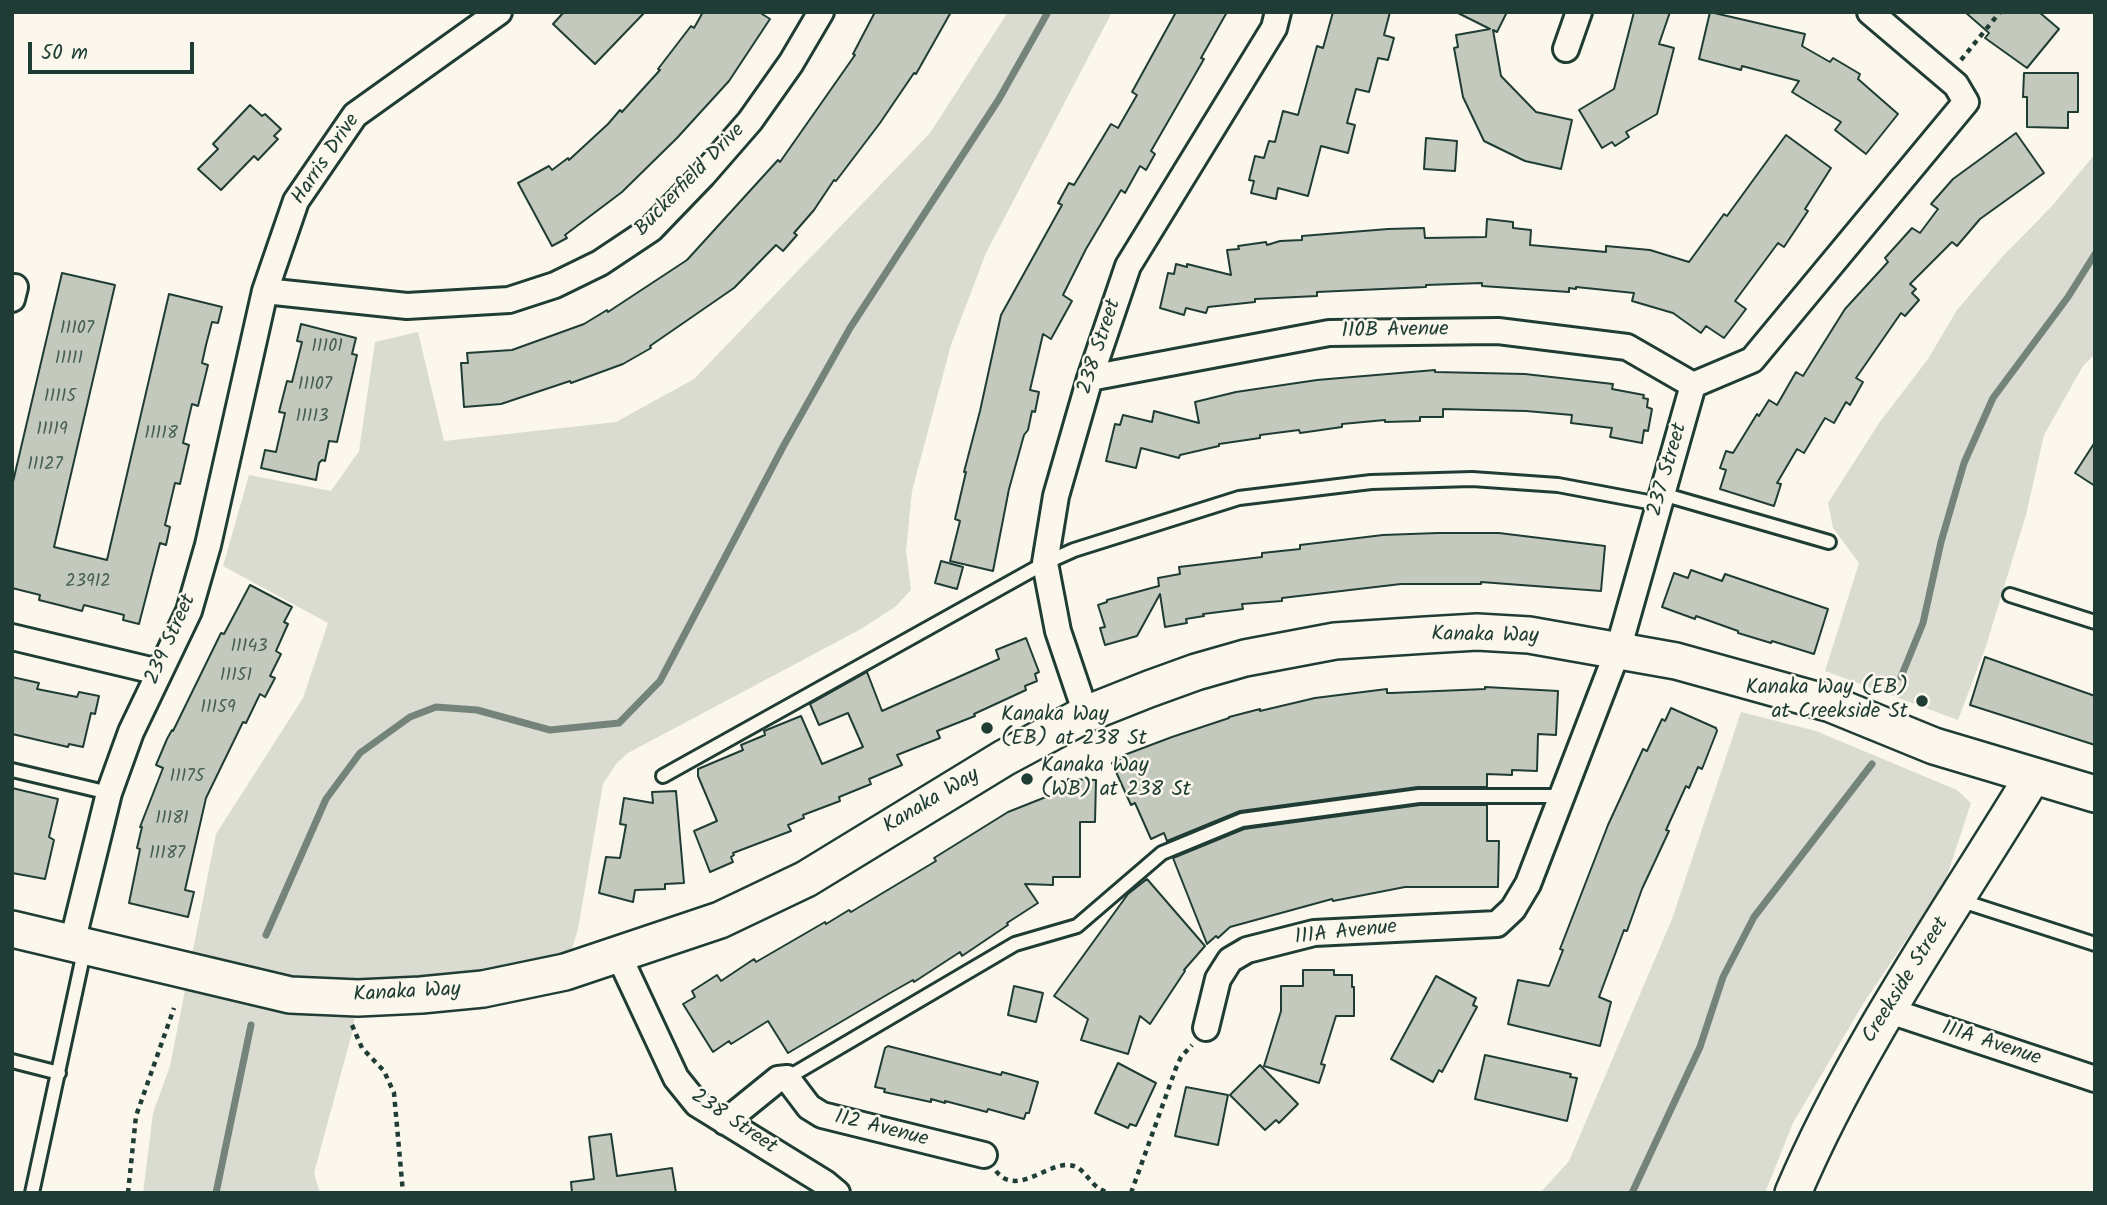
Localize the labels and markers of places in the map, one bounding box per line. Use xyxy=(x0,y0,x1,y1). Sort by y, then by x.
place label: Kanaka Way (EB) at Creekside St xyxy=(1746,676,1908,726)
marker: Kanaka Way (EB) at Creekside St xyxy=(1914,693,1930,709)
place label: Kanaka Way (EB) at 238 St xyxy=(1001,703,1147,753)
marker: Kanaka Way (EB) at 238 St xyxy=(979,720,995,736)
place label: Kanaka Way (WB) at 238 St xyxy=(1041,754,1191,804)
marker: Kanaka Way (WB) at 238 St xyxy=(1019,771,1035,787)

